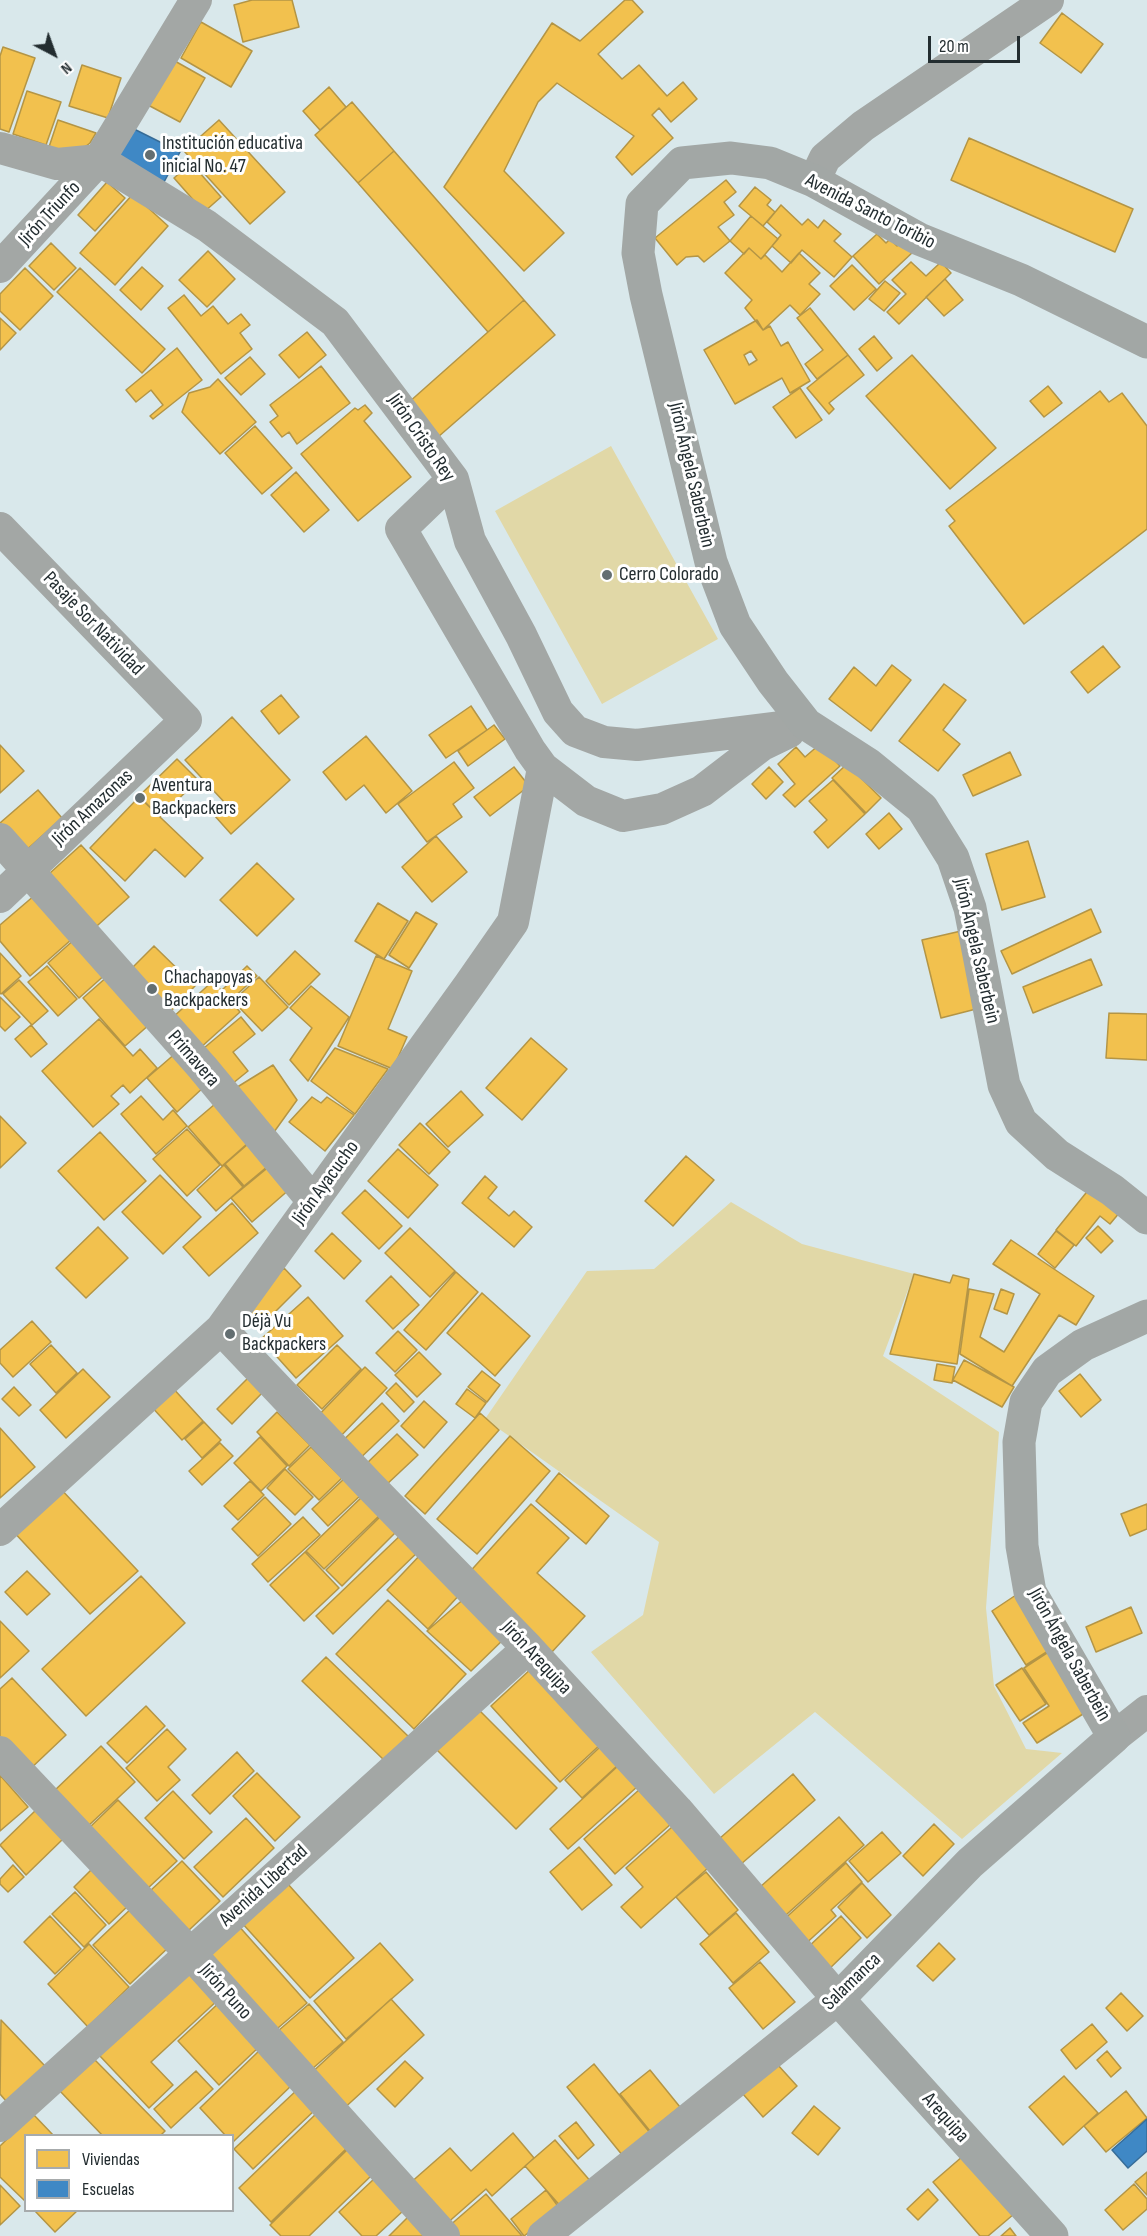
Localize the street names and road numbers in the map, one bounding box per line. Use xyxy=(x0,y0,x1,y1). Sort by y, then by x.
street label: Avenida Santo Toribio xyxy=(801,169,939,255)
street label: Jirón Triunfo xyxy=(14,177,86,251)
street label: Jirón Cristo Rey xyxy=(382,390,460,486)
street label: Jirón Ángela Saberbein xyxy=(663,400,719,550)
street label: Pasaje Sor Natividad xyxy=(38,567,148,681)
street label: Jirón Amazonas xyxy=(48,765,138,851)
street label: Jirón Ángela Saberbein xyxy=(948,876,1004,1026)
street label: Primavera xyxy=(162,1026,224,1092)
street label: Jirón Ayacucho xyxy=(288,1136,364,1230)
street label: Jirón Ángela Saberbein xyxy=(1023,1584,1115,1726)
street label: Jirón Arequipa xyxy=(496,1616,576,1700)
street label: Avenida Libertad xyxy=(215,1840,313,1932)
street label: Salamanca xyxy=(818,1948,886,2016)
street label: Jirón Puno xyxy=(194,1959,256,2025)
street label: Arequipa xyxy=(916,2088,974,2148)

